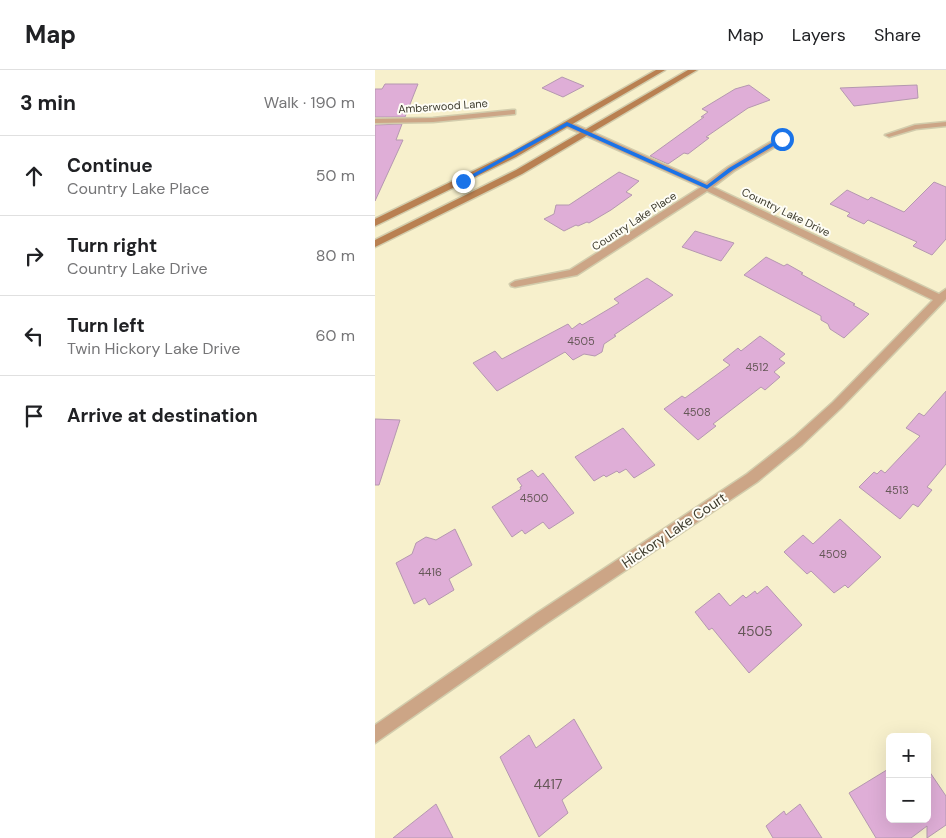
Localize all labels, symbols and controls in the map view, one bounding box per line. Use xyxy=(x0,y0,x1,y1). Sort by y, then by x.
text: Map xyxy=(25,19,76,50)
text: Map xyxy=(728,23,764,47)
text: Layers xyxy=(792,23,846,47)
text: Share xyxy=(874,23,921,47)
text: 3 min xyxy=(20,89,76,117)
text: Walk · 190 m xyxy=(264,92,355,113)
street label: Amberwood Lane xyxy=(398,96,488,116)
route start xyxy=(771,128,794,151)
text: Continue xyxy=(67,153,153,178)
icon: ahead xyxy=(20,162,48,190)
text: 50 m xyxy=(316,165,355,186)
route end xyxy=(452,170,475,193)
text: Country Lake Place xyxy=(67,178,209,199)
street label: Country Lake Drive xyxy=(740,185,832,239)
street label: Country Lake Place xyxy=(589,188,679,254)
text: Turn right xyxy=(67,233,157,258)
icon: right xyxy=(20,242,48,270)
text: 80 m xyxy=(316,245,355,266)
text: Country Lake Drive xyxy=(67,258,208,279)
text: Turn left xyxy=(67,313,145,338)
icon: left xyxy=(20,322,48,350)
text: 60 m xyxy=(315,325,355,346)
house number: 4505 xyxy=(567,334,595,348)
text: Twin Hickory Lake Drive xyxy=(67,338,240,359)
house number: 4512 xyxy=(745,360,769,374)
icon: arrive xyxy=(20,402,48,430)
text: Arrive at destination xyxy=(67,403,258,428)
house number: 4508 xyxy=(683,405,711,419)
house number: 4513 xyxy=(885,483,909,497)
street label: Hickory Lake Court xyxy=(618,488,730,572)
house number: 4500 xyxy=(520,491,548,505)
house number: 4509 xyxy=(819,547,847,561)
house number: 4416 xyxy=(418,565,442,579)
house number: 4505 xyxy=(737,622,773,640)
map controls xyxy=(886,733,931,823)
button: + xyxy=(886,733,931,778)
house number: 4417 xyxy=(534,775,562,793)
button: − xyxy=(886,778,931,823)

